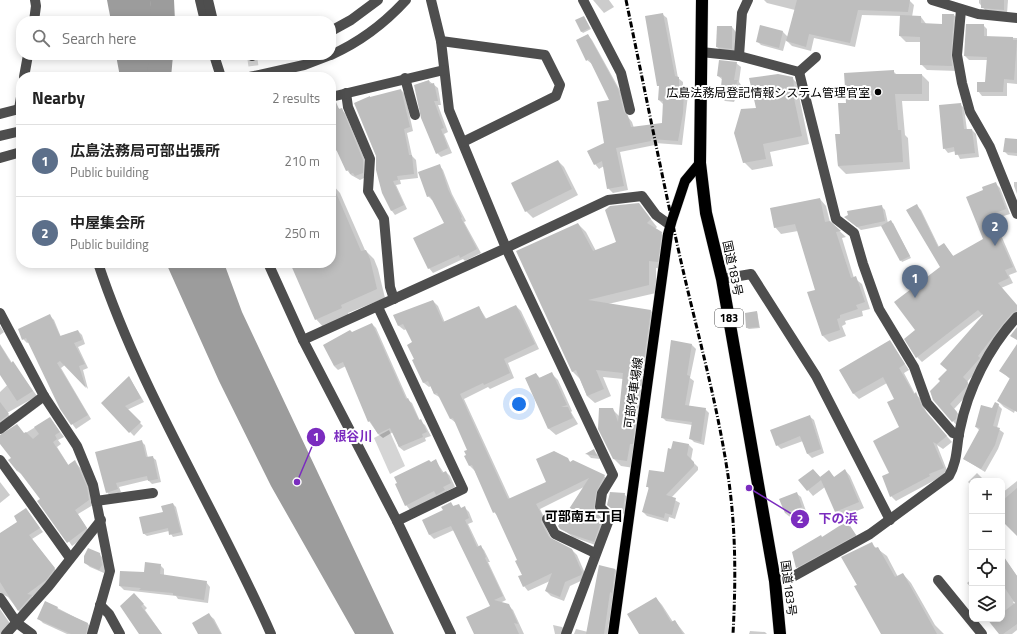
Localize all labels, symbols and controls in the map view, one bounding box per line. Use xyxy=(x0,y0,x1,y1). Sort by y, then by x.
search box xyxy=(16,16,336,60)
icon: search xyxy=(30,27,52,49)
text: Search here xyxy=(62,27,136,50)
place label: 広島法務局登記情報システム管理官室 xyxy=(666,83,870,102)
text: Nearby xyxy=(32,85,85,111)
marker: 広島法務局登記情報システム管理官室 xyxy=(873,87,883,97)
text: 2 results xyxy=(272,88,320,108)
text: 広島法務局可部出張所 xyxy=(70,139,220,162)
text: 1 xyxy=(41,151,49,171)
text: 210 m xyxy=(284,151,320,171)
text: Public building xyxy=(70,162,149,182)
text: 中屋集会所 xyxy=(70,211,145,234)
pin: 2 xyxy=(982,213,1008,246)
text: 2 xyxy=(41,223,49,243)
text: 250 m xyxy=(284,223,320,243)
text: Public building xyxy=(70,234,149,254)
street label: 国道183号 xyxy=(718,239,748,297)
pin: 1 xyxy=(902,265,928,298)
road number: 183 xyxy=(715,309,743,327)
street label: 可部停車場線 xyxy=(619,356,647,430)
your location xyxy=(509,394,529,414)
callout: 根谷川 xyxy=(306,424,381,449)
text: 根谷川 xyxy=(333,426,373,446)
text: 1 xyxy=(313,427,319,446)
map controls xyxy=(969,478,1005,622)
button: + xyxy=(969,478,1005,514)
district label: 可部南五丁目 xyxy=(545,506,623,526)
callout: 下の浜 xyxy=(790,506,865,531)
text: 下の浜 xyxy=(818,508,858,528)
text: 2 xyxy=(797,509,803,528)
button: − xyxy=(969,514,1005,550)
button: locate xyxy=(969,550,1005,586)
street label: 国道183号 xyxy=(776,559,802,617)
button: layers xyxy=(969,586,1005,622)

